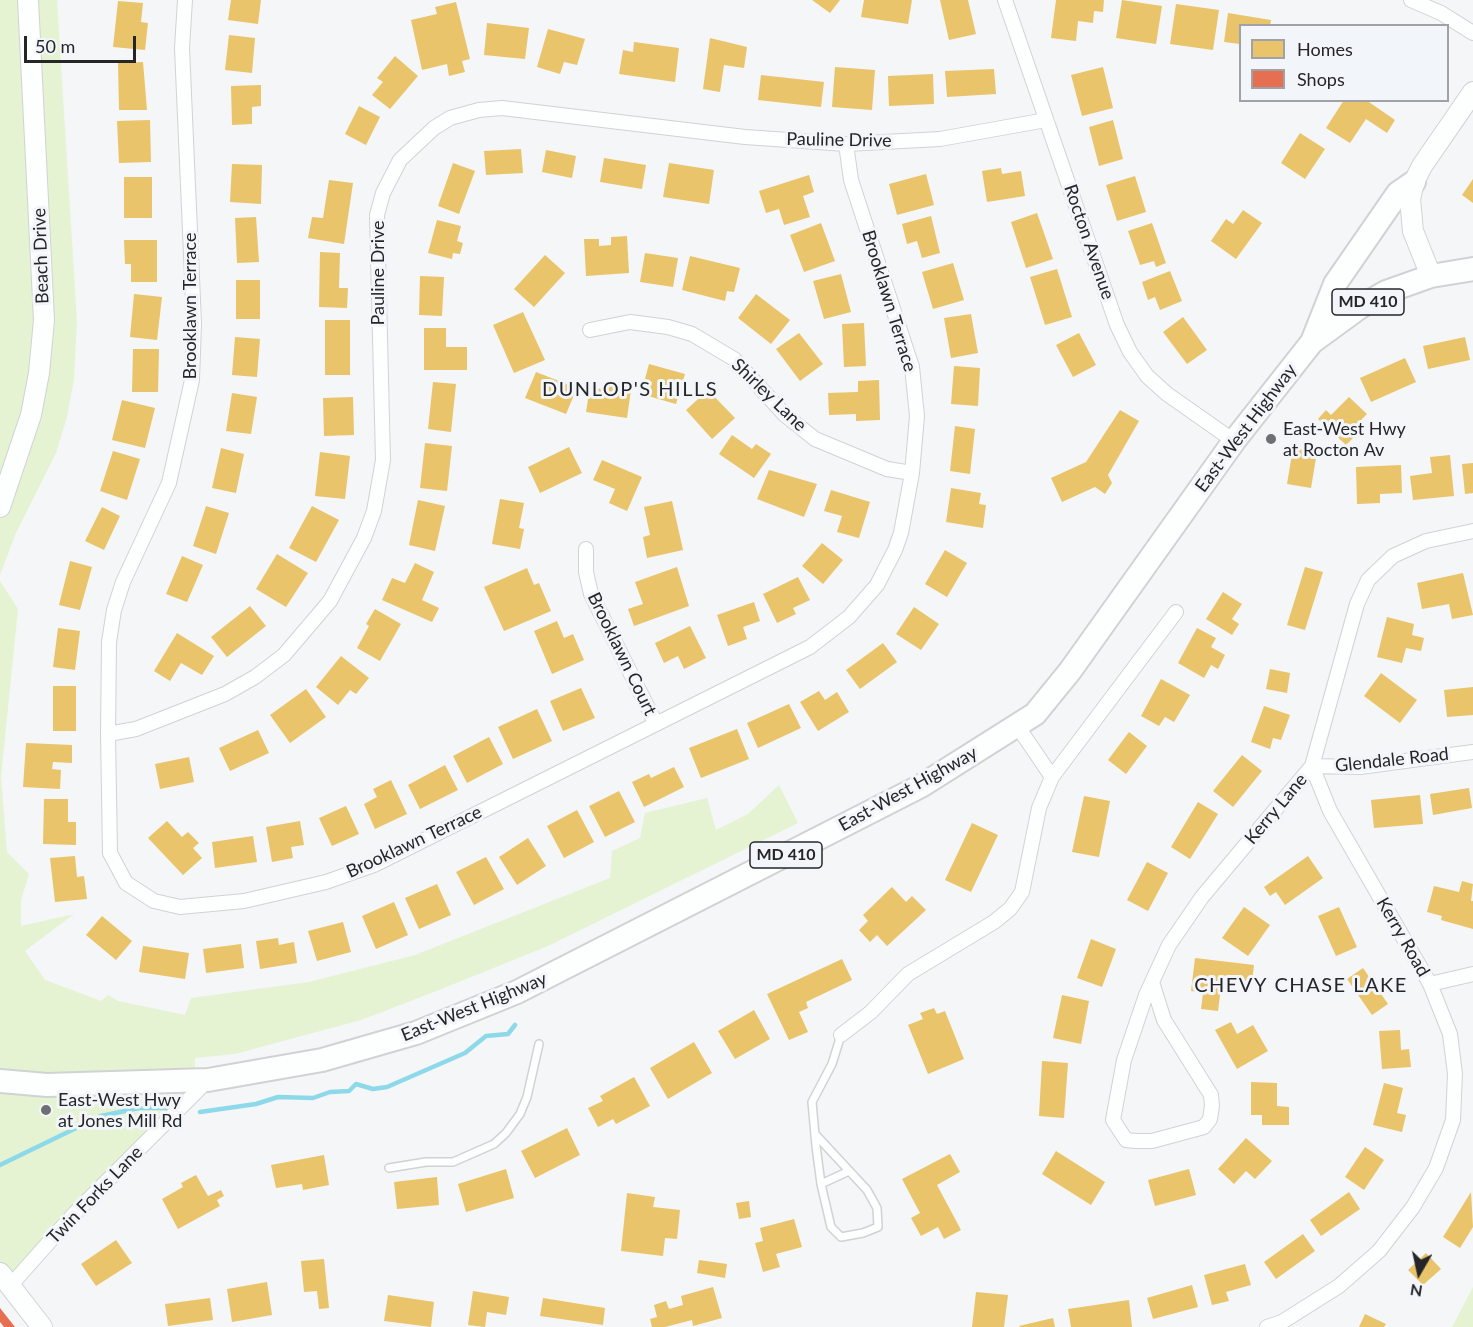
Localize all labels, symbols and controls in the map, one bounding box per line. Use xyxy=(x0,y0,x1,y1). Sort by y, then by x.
scale bar xyxy=(27,24,140,62)
legend xyxy=(1239,24,1449,102)
text: 50 m xyxy=(35,35,75,57)
text: Homes xyxy=(1297,38,1353,60)
text: Shops xyxy=(1297,68,1345,90)
street label: Pauline Drive xyxy=(786,128,892,152)
street label: Rocton Avenue xyxy=(1059,182,1119,302)
street label: Beach Drive xyxy=(29,208,53,304)
street label: Pauline Drive xyxy=(367,220,389,326)
street label: Brooklawn Terrace xyxy=(857,228,921,374)
street label: Brooklawn Terrace xyxy=(179,233,201,379)
road number: MD 410 xyxy=(1332,289,1404,315)
street label: Shirley Lane xyxy=(727,354,811,436)
street label: East-West Highway xyxy=(1191,360,1301,496)
district label: DUNLOP'S HILLS xyxy=(542,378,718,402)
place label: East-West Hwy at Rocton Av xyxy=(1283,418,1406,460)
marker: East-West Hwy at Rocton Av xyxy=(1264,432,1278,446)
street label: Brooklawn Court xyxy=(583,589,661,719)
street label: East-West Highway xyxy=(835,742,981,836)
street label: Glendale Road xyxy=(1334,743,1450,777)
street label: Kerry Lane xyxy=(1240,769,1312,849)
street label: Brooklawn Terrace xyxy=(343,801,485,883)
road number: MD 410 xyxy=(750,842,822,868)
street label: Kerry Road xyxy=(1372,894,1434,980)
street label: East-West Highway xyxy=(398,968,550,1046)
district label: CHEVY CHASE LAKE xyxy=(1194,974,1408,998)
place label: East-West Hwy at Jones Mill Rd xyxy=(58,1089,182,1132)
marker: East-West Hwy at Jones Mill Rd xyxy=(39,1103,53,1117)
street label: Twin Forks Lane xyxy=(43,1142,147,1248)
north arrow xyxy=(1389,1243,1449,1303)
text: N xyxy=(1409,1281,1424,1302)

